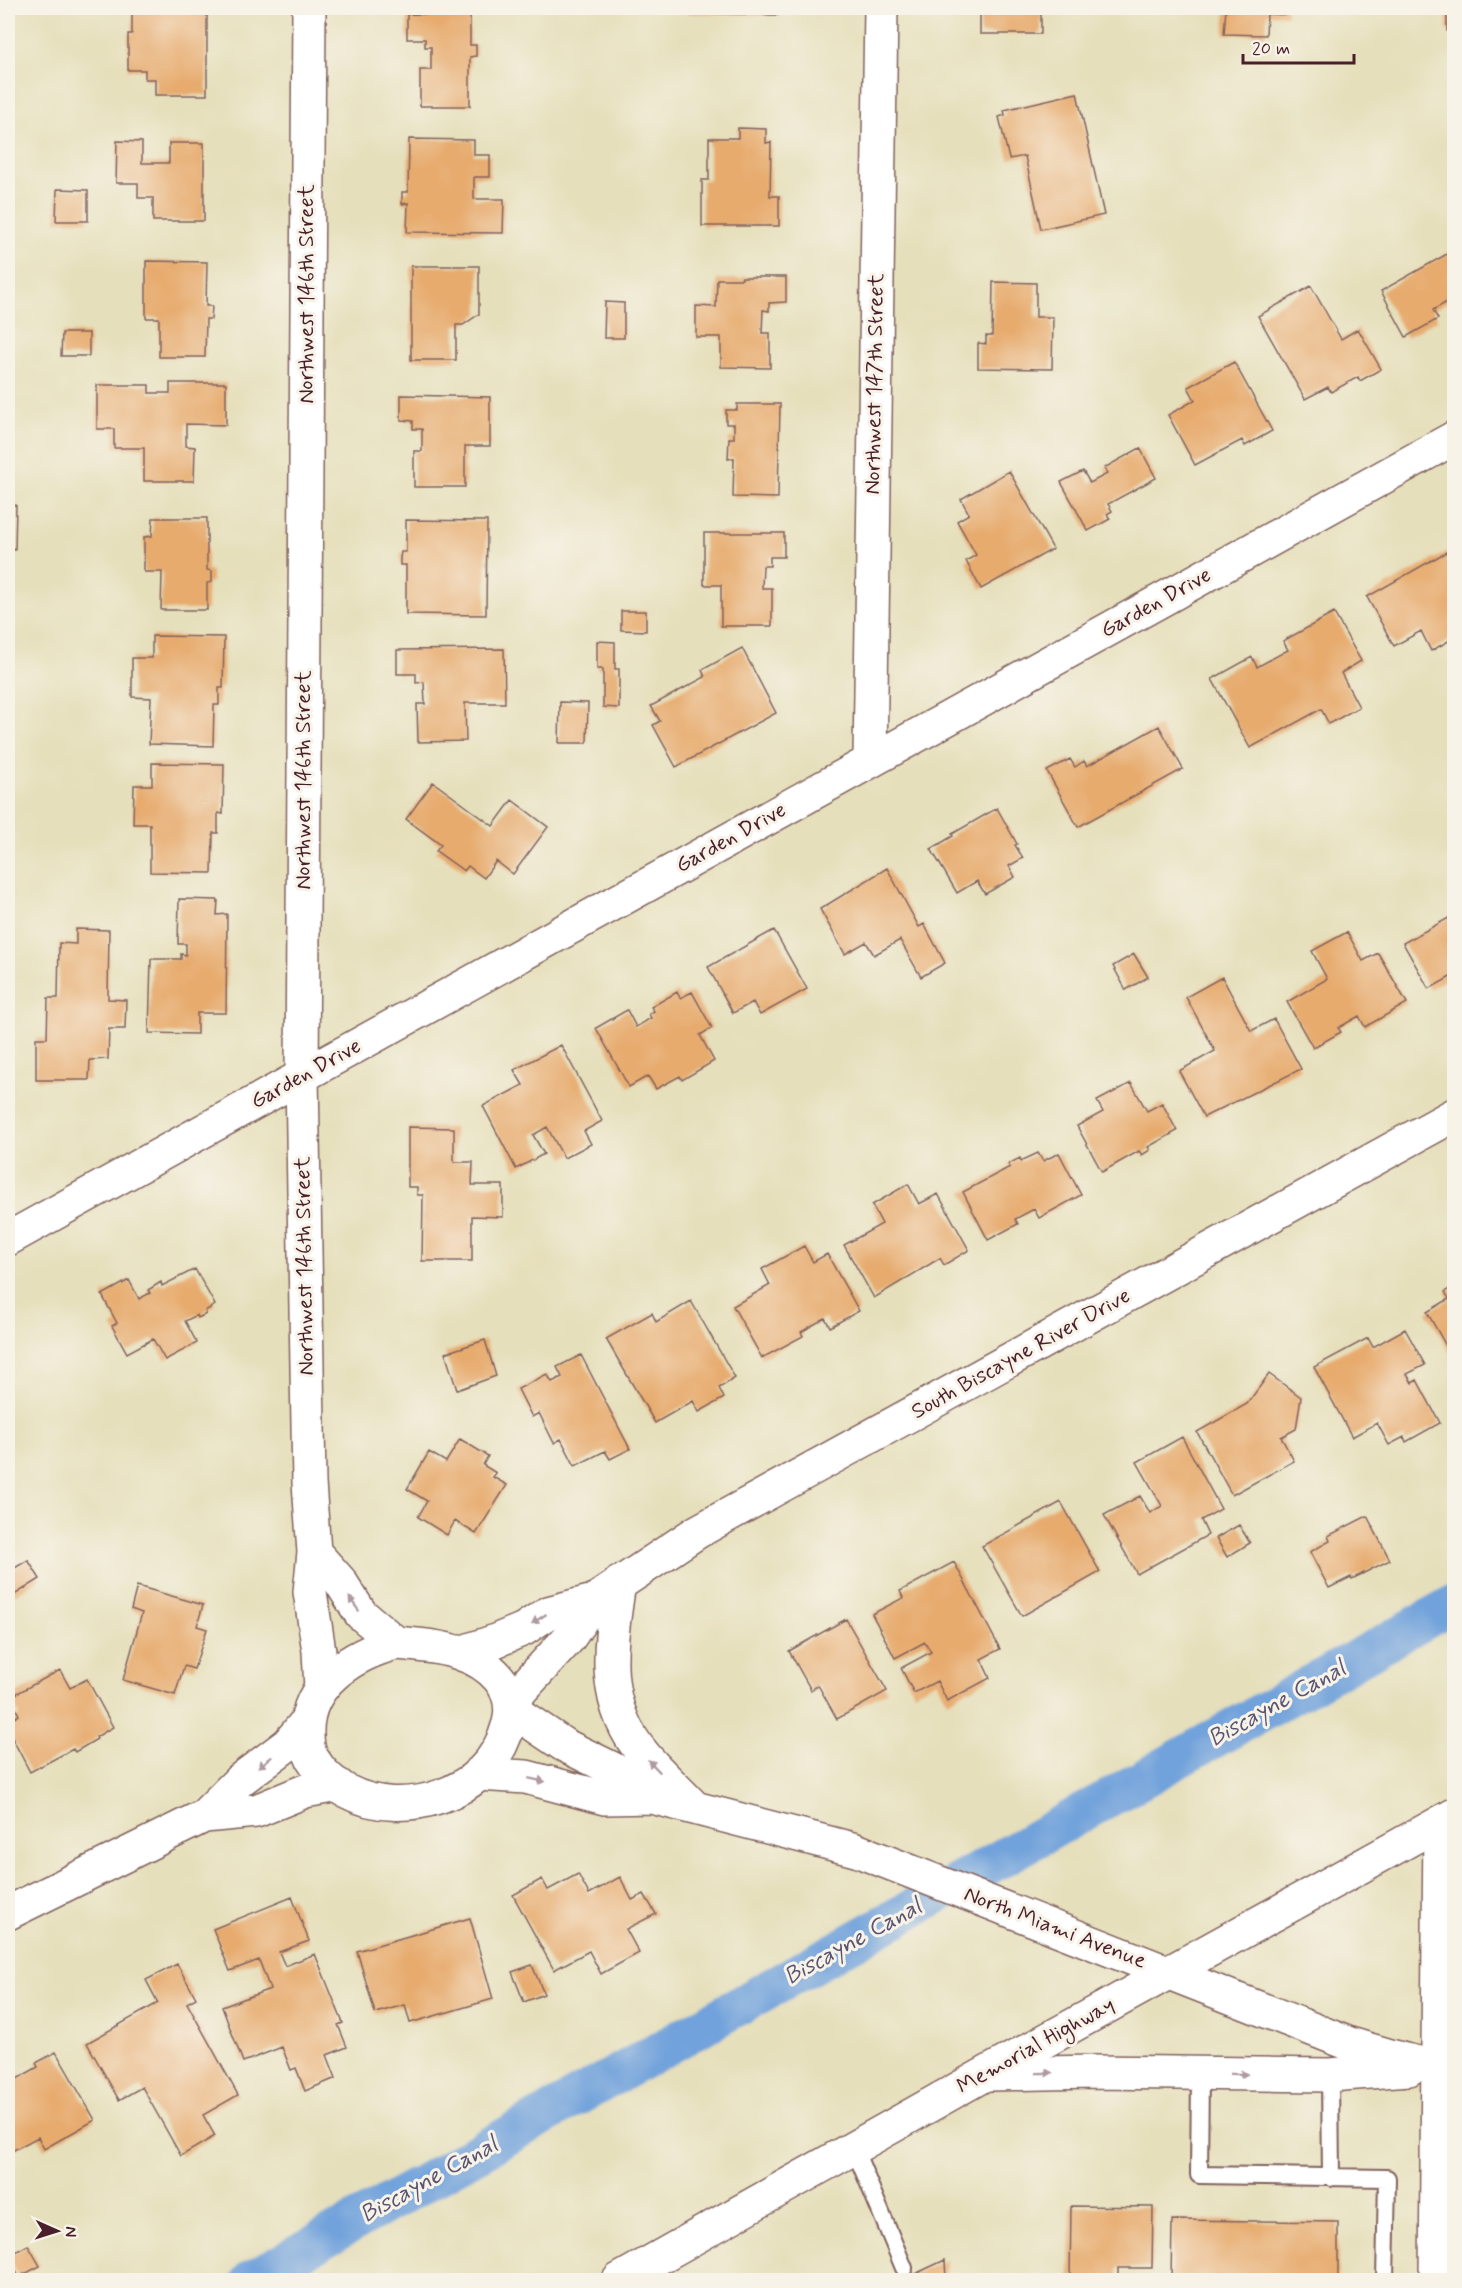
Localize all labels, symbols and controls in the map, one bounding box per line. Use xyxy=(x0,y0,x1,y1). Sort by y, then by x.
scale bar xyxy=(1243,27,1354,65)
text: 20 m xyxy=(1252,37,1290,61)
street label: Northwest 146th Street xyxy=(293,184,321,404)
street label: Northwest 147th Street xyxy=(859,273,891,495)
street label: Garden Drive xyxy=(1096,561,1216,645)
street label: Northwest 146th Street xyxy=(290,670,318,890)
street label: Garden Drive xyxy=(671,796,791,880)
street label: Garden Drive xyxy=(246,1032,366,1116)
street label: Northwest 146th Street xyxy=(289,1156,321,1376)
street label: South Biscayne River Drive xyxy=(906,1282,1136,1426)
one-way arrow xyxy=(348,1596,360,1612)
one-way arrow xyxy=(531,1614,547,1625)
water label: Biscayne Canal xyxy=(1203,1652,1353,1755)
one-way arrow xyxy=(258,1755,273,1767)
one-way arrow xyxy=(648,1759,662,1773)
one-way arrow xyxy=(527,1775,546,1785)
street label: North Miami Avenue xyxy=(960,1880,1150,1976)
water label: Biscayne Canal xyxy=(779,1890,929,1993)
street label: Memorial Highway xyxy=(952,1991,1121,2104)
one-way arrow xyxy=(1034,2068,1053,2078)
one-way arrow xyxy=(1229,2069,1248,2079)
water label: Biscayne Canal xyxy=(355,2128,505,2231)
north arrow xyxy=(27,2201,87,2261)
text: N xyxy=(60,2226,81,2238)

